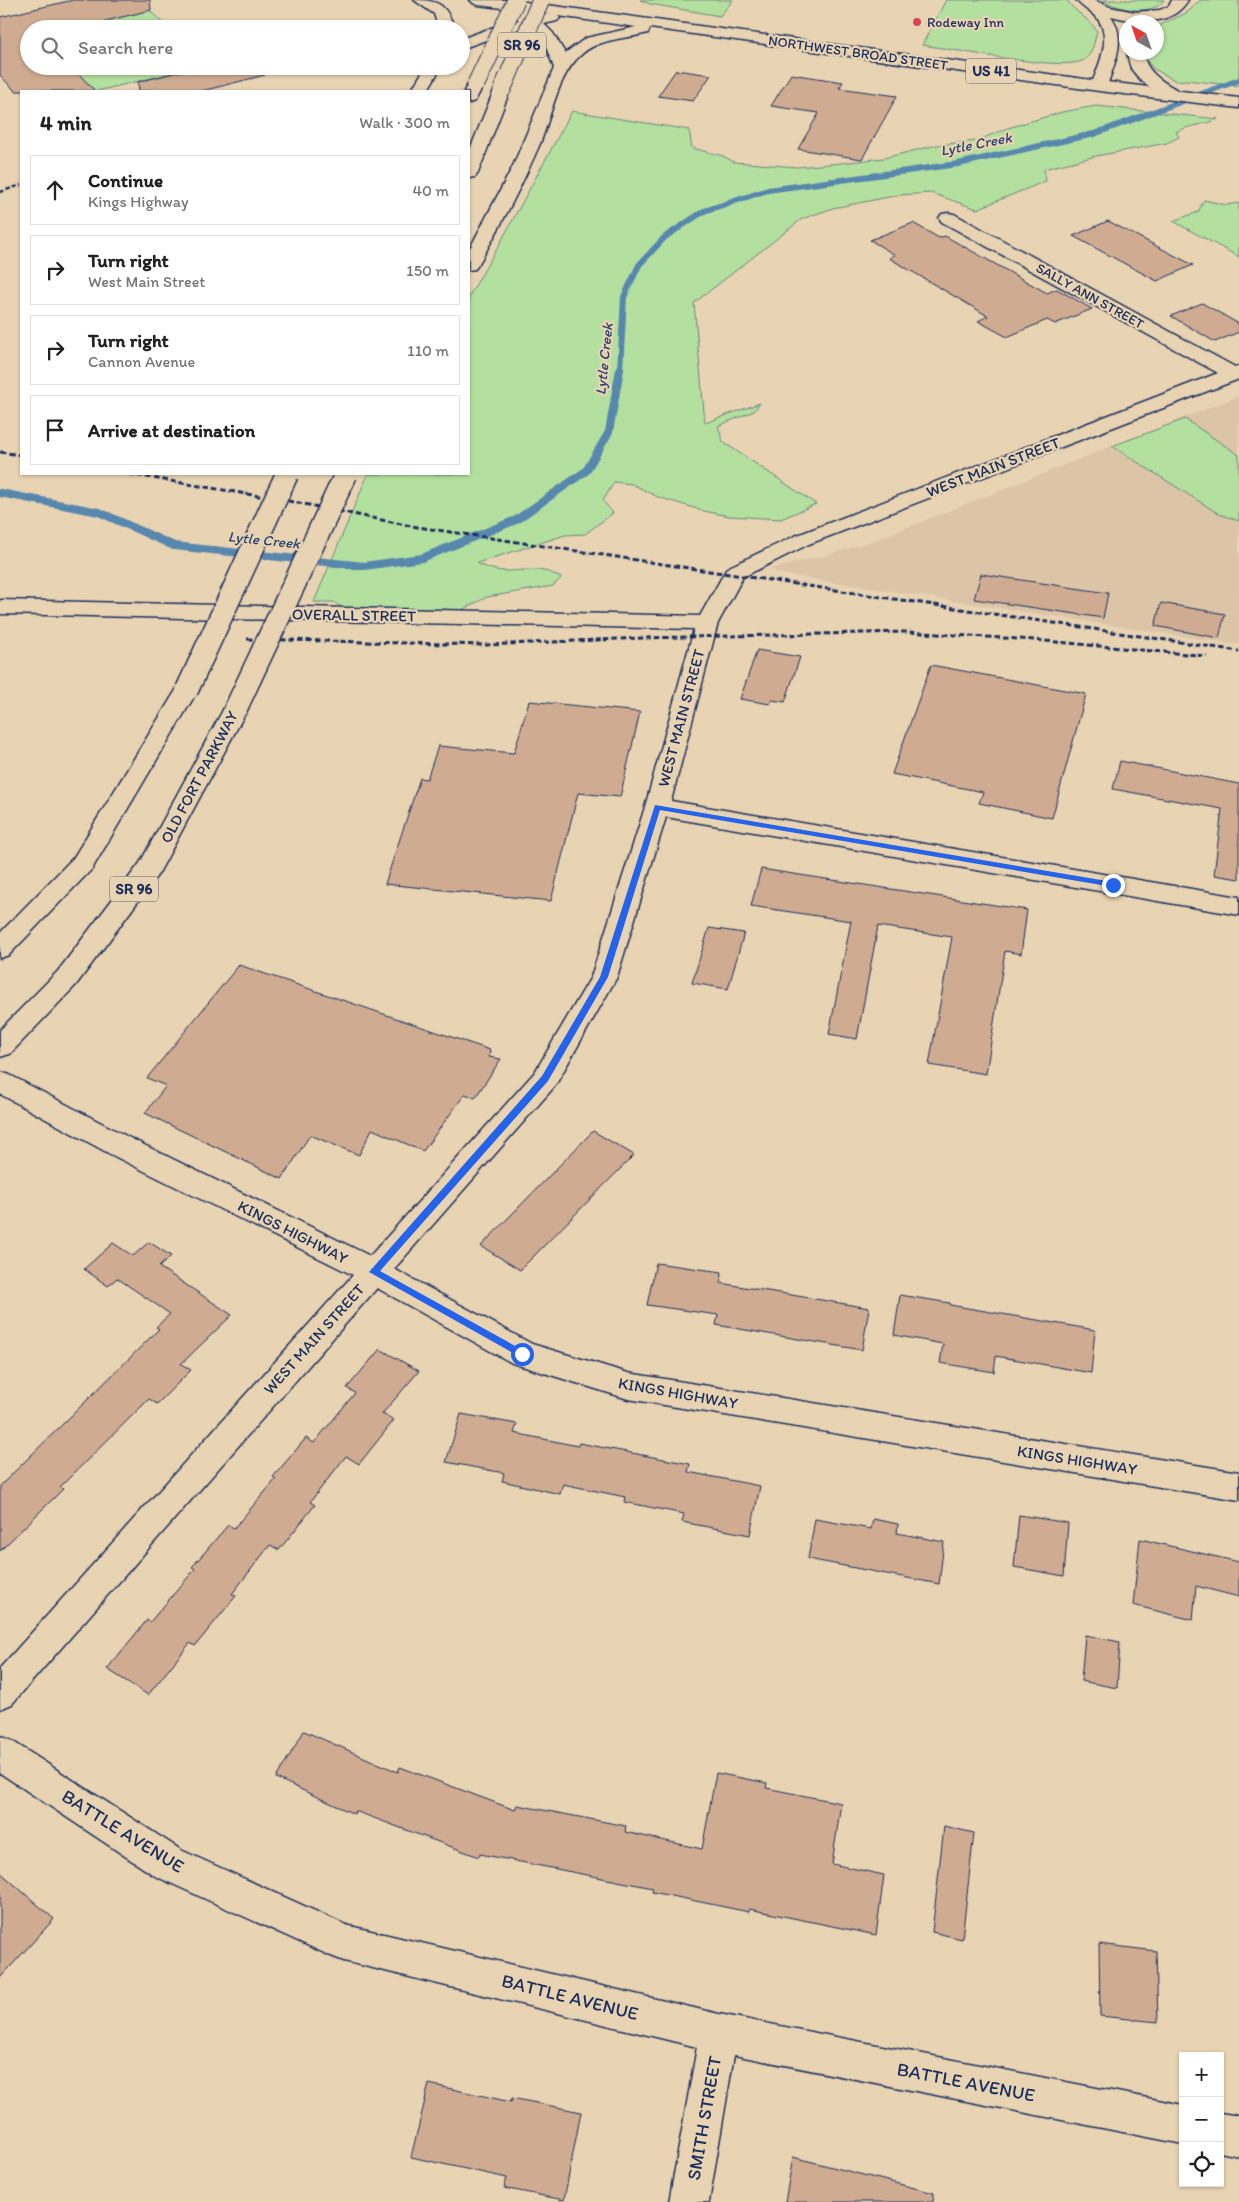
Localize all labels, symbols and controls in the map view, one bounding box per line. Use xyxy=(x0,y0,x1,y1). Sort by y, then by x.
place label: Rodeway Inn xyxy=(927,14,1005,31)
north arrow xyxy=(1119,15,1164,60)
marker: Rodeway Inn xyxy=(911,16,923,28)
search box xyxy=(20,20,470,75)
road number: SR 96 xyxy=(498,32,546,58)
street label: NORTHWEST BROAD STREET xyxy=(767,32,949,74)
icon: search xyxy=(38,34,66,62)
text: Search here xyxy=(78,36,173,59)
road number: US 41 xyxy=(966,58,1016,84)
text: 4 min xyxy=(40,110,92,135)
text: Walk · 300 m xyxy=(359,113,450,132)
water label: Lytle Creek xyxy=(939,128,1015,160)
text: Continue xyxy=(88,169,163,192)
icon: ahead xyxy=(41,176,69,204)
text: 40 m xyxy=(412,181,449,200)
text: Kings Highway xyxy=(88,192,189,211)
text: Turn right xyxy=(88,249,169,272)
icon: right xyxy=(41,256,69,284)
street label: SALLY ANN STREET xyxy=(1033,259,1147,333)
text: 150 m xyxy=(406,261,449,280)
text: West Main Street xyxy=(88,272,205,291)
water label: Lytle Creek xyxy=(591,321,617,396)
text: Turn right xyxy=(88,329,169,352)
icon: right xyxy=(41,336,69,364)
text: 110 m xyxy=(407,341,449,360)
text: Cannon Avenue xyxy=(88,352,195,371)
icon: arrive xyxy=(41,416,69,444)
text: Arrive at destination xyxy=(88,419,255,442)
street label: WEST MAIN STREET xyxy=(923,433,1063,501)
water label: Lytle Creek xyxy=(227,527,302,553)
street label: OVERALL STREET xyxy=(292,604,416,626)
street label: WEST MAIN STREET xyxy=(653,647,709,789)
street label: OLD FORT PARKWAY xyxy=(156,708,242,846)
route end xyxy=(1102,874,1125,897)
road number: SR 96 xyxy=(110,876,158,902)
street label: KINGS HIGHWAY xyxy=(235,1196,351,1268)
street label: WEST MAIN STREET xyxy=(259,1280,369,1398)
route start xyxy=(511,1343,534,1366)
street label: KINGS HIGHWAY xyxy=(617,1373,739,1413)
street label: KINGS HIGHWAY xyxy=(1016,1441,1138,1479)
street label: BATTLE AVENUE xyxy=(58,1784,188,1878)
street label: BATTLE AVENUE xyxy=(499,1969,641,2025)
map controls xyxy=(1179,2052,1224,2187)
button: + xyxy=(1179,2052,1224,2097)
street label: SMITH STREET xyxy=(682,2054,726,2182)
street label: BATTLE AVENUE xyxy=(895,2057,1037,2107)
button: − xyxy=(1179,2097,1224,2142)
button: locate xyxy=(1179,2142,1224,2187)

